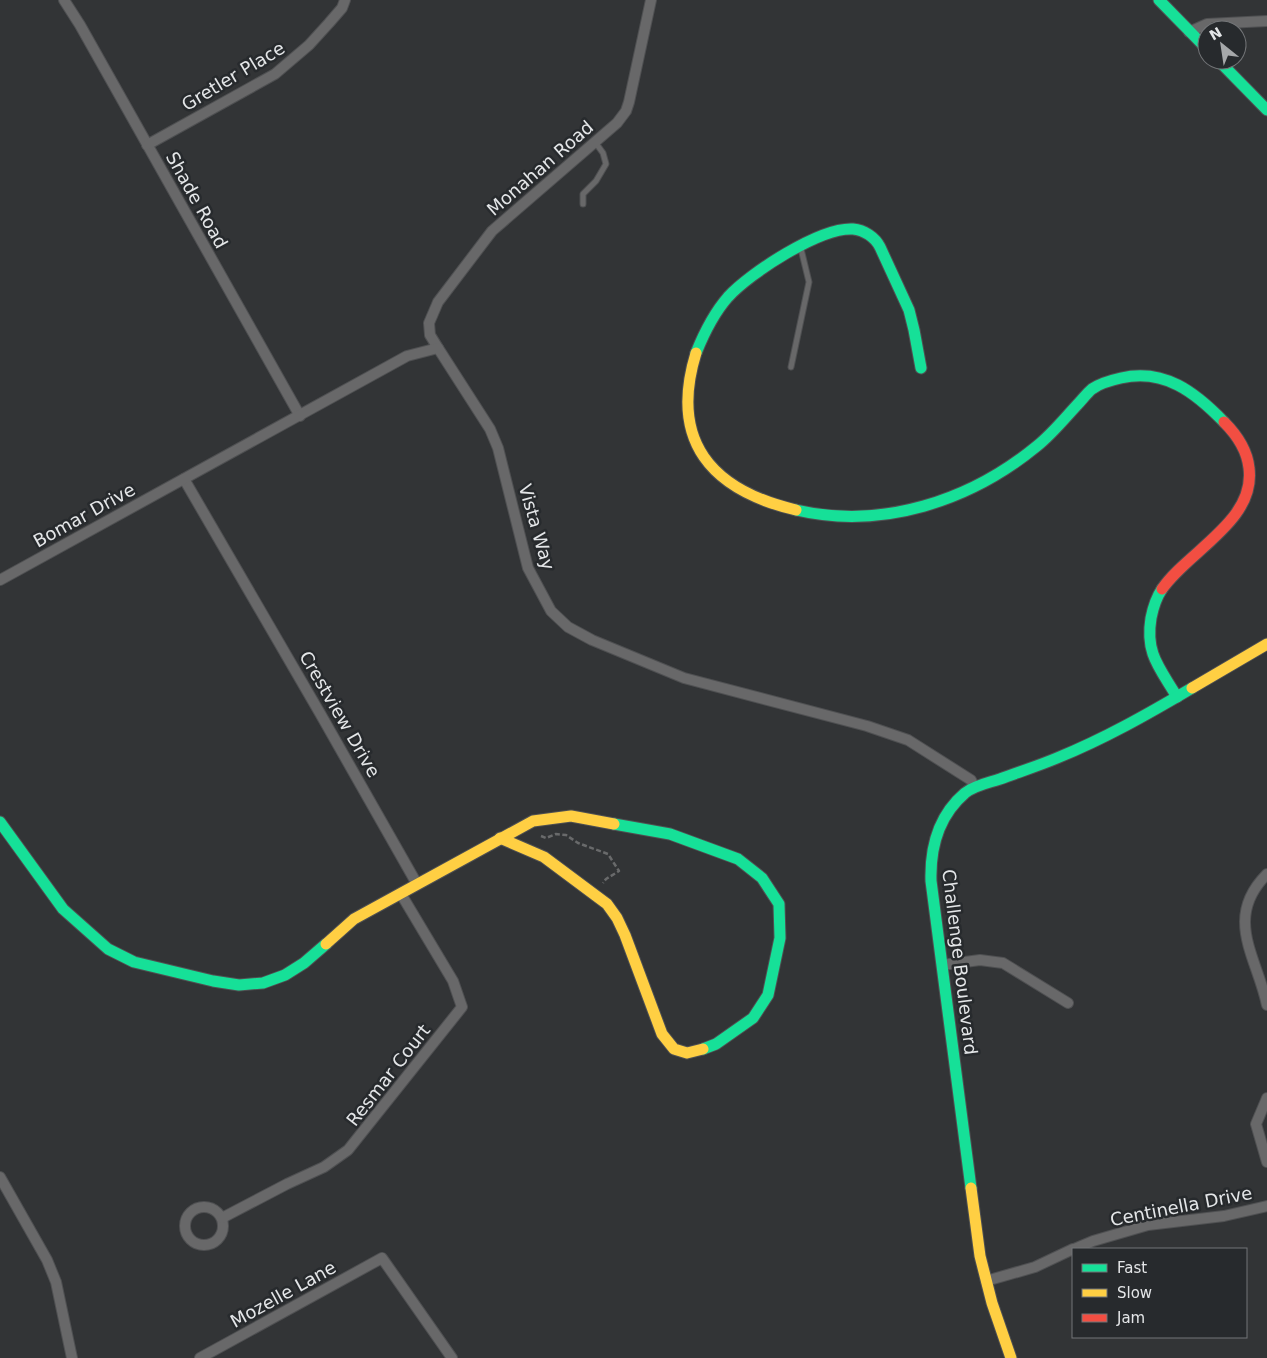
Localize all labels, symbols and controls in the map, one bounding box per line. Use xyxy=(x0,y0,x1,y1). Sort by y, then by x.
north arrow xyxy=(1197,20,1247,70)
text: N xyxy=(1206,24,1225,44)
street label: Gretler Place xyxy=(178,37,288,115)
street label: Monahan Road xyxy=(483,116,597,220)
street label: Shade Road xyxy=(162,148,232,252)
street label: Bomar Drive xyxy=(29,478,139,552)
street label: Vista Way xyxy=(515,482,559,573)
street label: Crestview Drive xyxy=(295,647,385,781)
street label: Challenge Boulevard xyxy=(938,868,982,1056)
street label: Resmar Court xyxy=(342,1020,434,1130)
street label: Centinella Drive xyxy=(1108,1182,1254,1230)
legend xyxy=(1072,1248,1247,1338)
street label: Mozelle Lane xyxy=(227,1256,339,1332)
text: Fast xyxy=(1117,1259,1147,1277)
text: Slow xyxy=(1117,1284,1152,1302)
text: Jam xyxy=(1116,1309,1145,1327)

